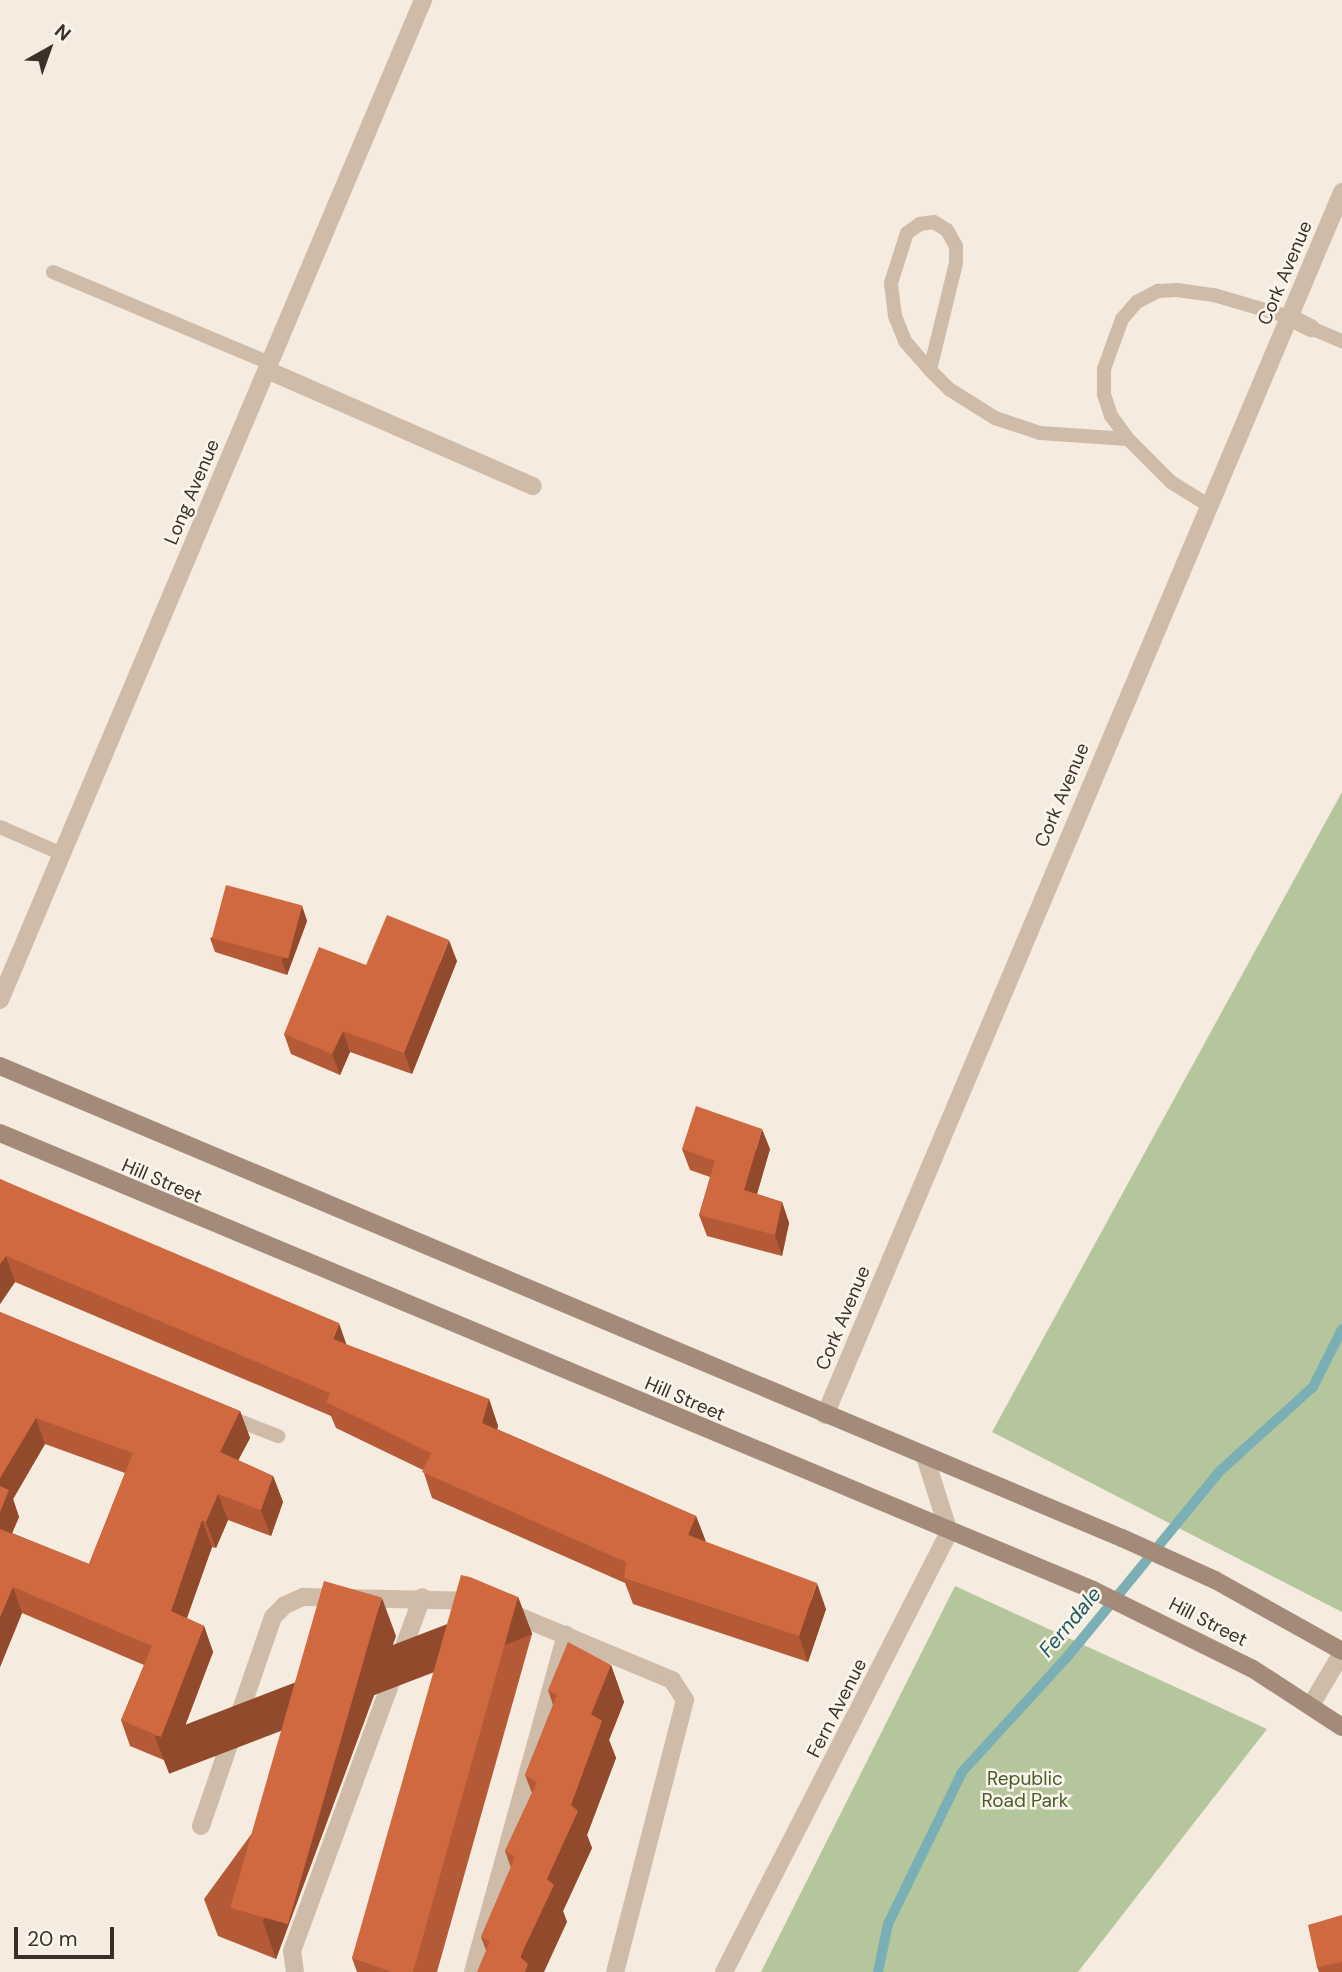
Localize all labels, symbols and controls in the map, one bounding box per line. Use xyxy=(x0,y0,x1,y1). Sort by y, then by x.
north arrow xyxy=(14,14,84,84)
text: N xyxy=(49,18,76,47)
street label: Cork Avenue xyxy=(1253,217,1317,329)
street label: Long Avenue xyxy=(160,436,224,548)
street label: Cork Avenue xyxy=(1030,739,1094,851)
street label: Hill Street xyxy=(118,1154,206,1208)
street label: Cork Avenue xyxy=(811,1262,875,1374)
street label: Hill Street xyxy=(641,1372,729,1426)
water label: Ferndale xyxy=(1033,1582,1107,1662)
street label: Hill Street xyxy=(1165,1593,1251,1651)
street label: Fern Avenue xyxy=(802,1655,872,1761)
park label: Republic Road Park xyxy=(982,1768,1068,1812)
scale bar xyxy=(18,1912,117,1956)
text: 20 m xyxy=(27,1925,78,1953)

